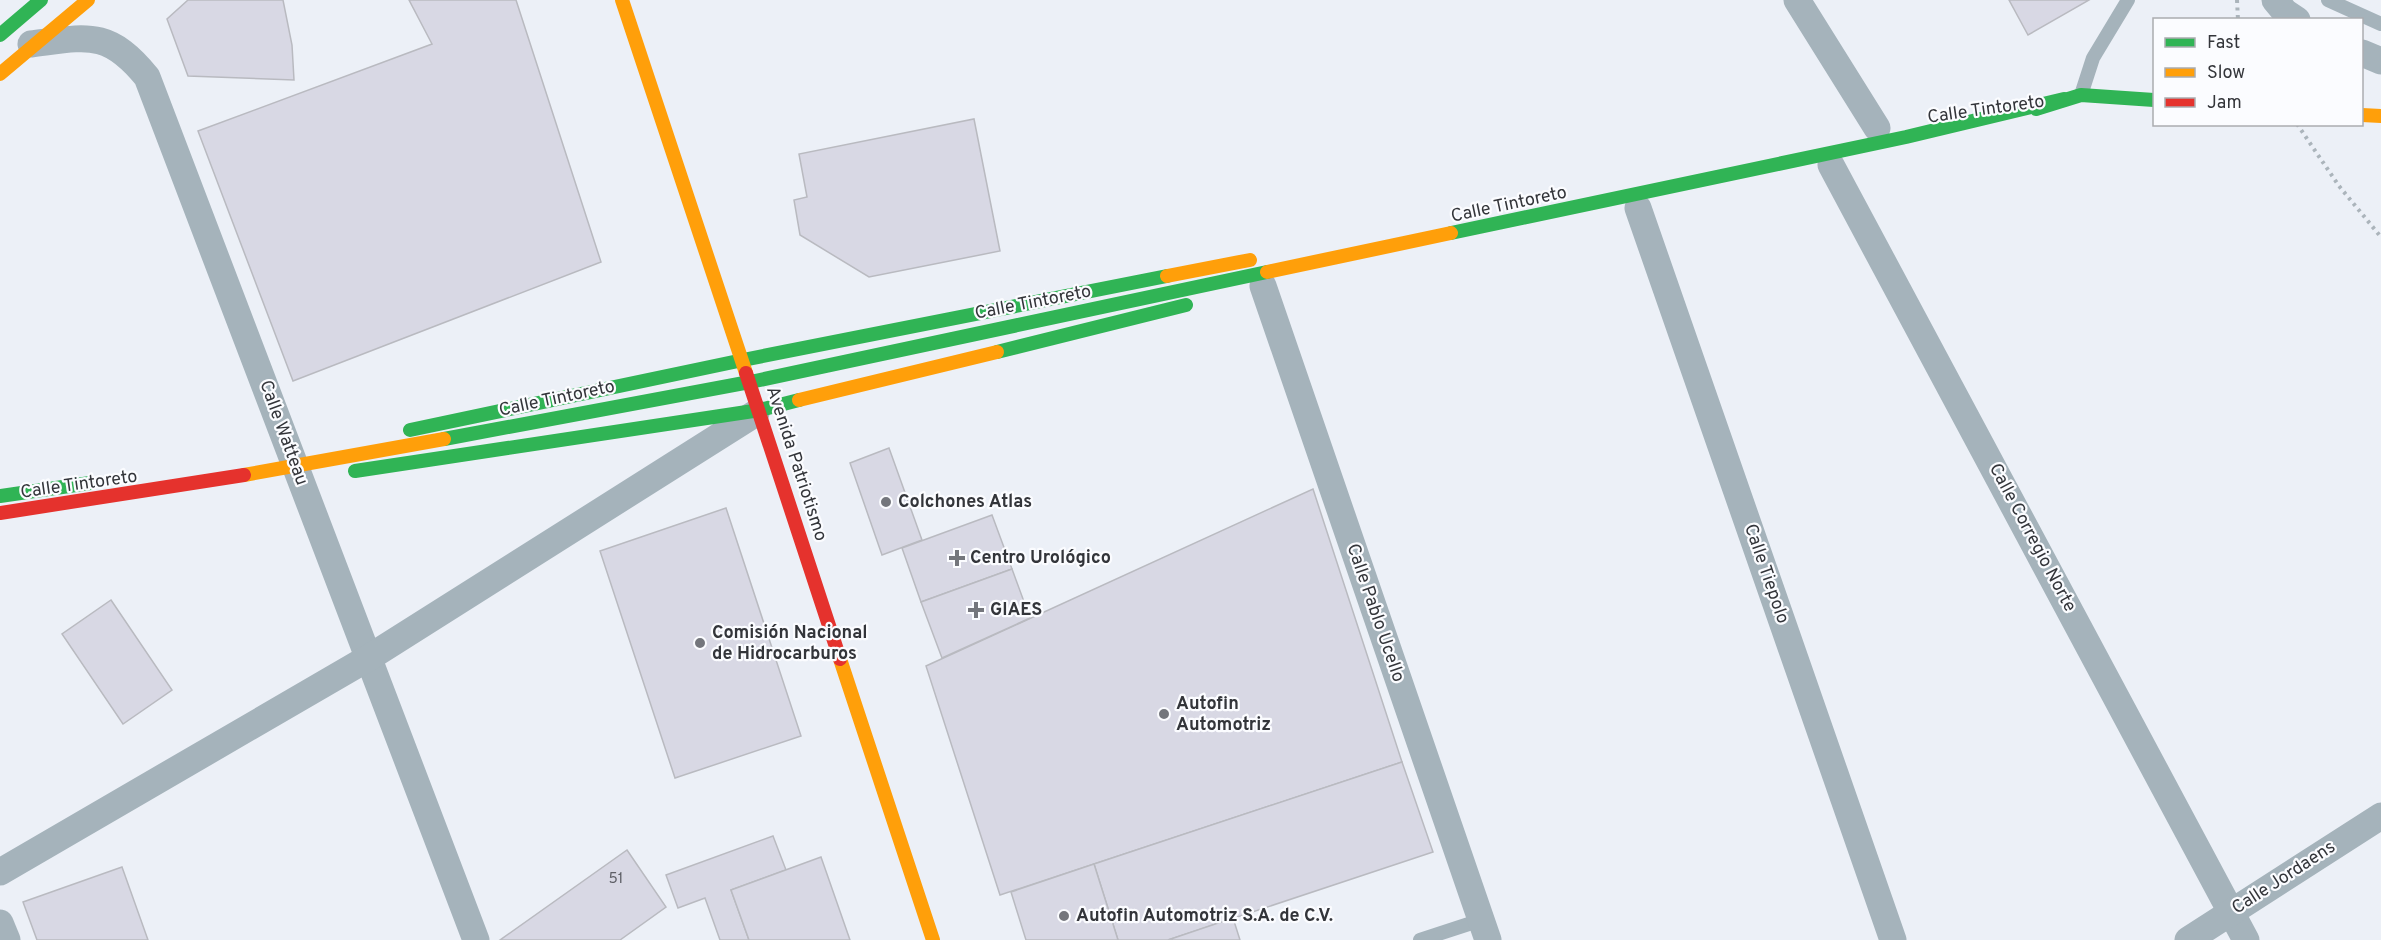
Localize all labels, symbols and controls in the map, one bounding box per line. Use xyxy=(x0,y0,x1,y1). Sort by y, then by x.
legend xyxy=(2153,18,2363,126)
text: Fast xyxy=(2207,32,2240,55)
text: Slow xyxy=(2207,62,2245,85)
street label: Calle Tintoreto xyxy=(1926,90,2046,130)
text: Jam xyxy=(2207,92,2242,115)
street label: Calle Tintoreto xyxy=(1449,181,1569,229)
street label: Calle Tintoreto xyxy=(973,280,1093,326)
street label: Calle Tintoreto xyxy=(497,375,617,423)
street label: Calle Watteau xyxy=(253,377,313,489)
street label: Avenida Patriotismo xyxy=(760,384,832,544)
street label: Calle Corregio Norte xyxy=(1983,460,2081,616)
street label: Calle Tintoreto xyxy=(19,465,139,505)
place label: Colchones Atlas xyxy=(898,491,1032,514)
marker: Colchones Atlas xyxy=(879,495,893,509)
street label: Calle Tiepolo xyxy=(1738,521,1794,627)
street label: Calle Pablo Ucello xyxy=(1341,541,1409,685)
place label: Centro Urológico xyxy=(970,547,1111,570)
marker: Centro Urológico xyxy=(948,549,966,567)
place label: GIAES xyxy=(990,599,1042,622)
marker: GIAES xyxy=(967,601,985,619)
place label: Comisión Nacional de Hidrocarburos xyxy=(712,622,868,666)
marker: Comisión Nacional de Hidrocarburos xyxy=(693,636,707,650)
place label: Autofin Automotriz xyxy=(1176,693,1271,737)
marker: Autofin Automotriz xyxy=(1157,707,1171,721)
street label: Calle Jordaens xyxy=(2228,836,2340,920)
house number: 51 xyxy=(609,870,623,889)
place label: Autofin Automotriz S.A. de C.V. xyxy=(1076,905,1333,928)
marker: Autofin Automotriz S.A. de C.V. xyxy=(1057,909,1071,923)

